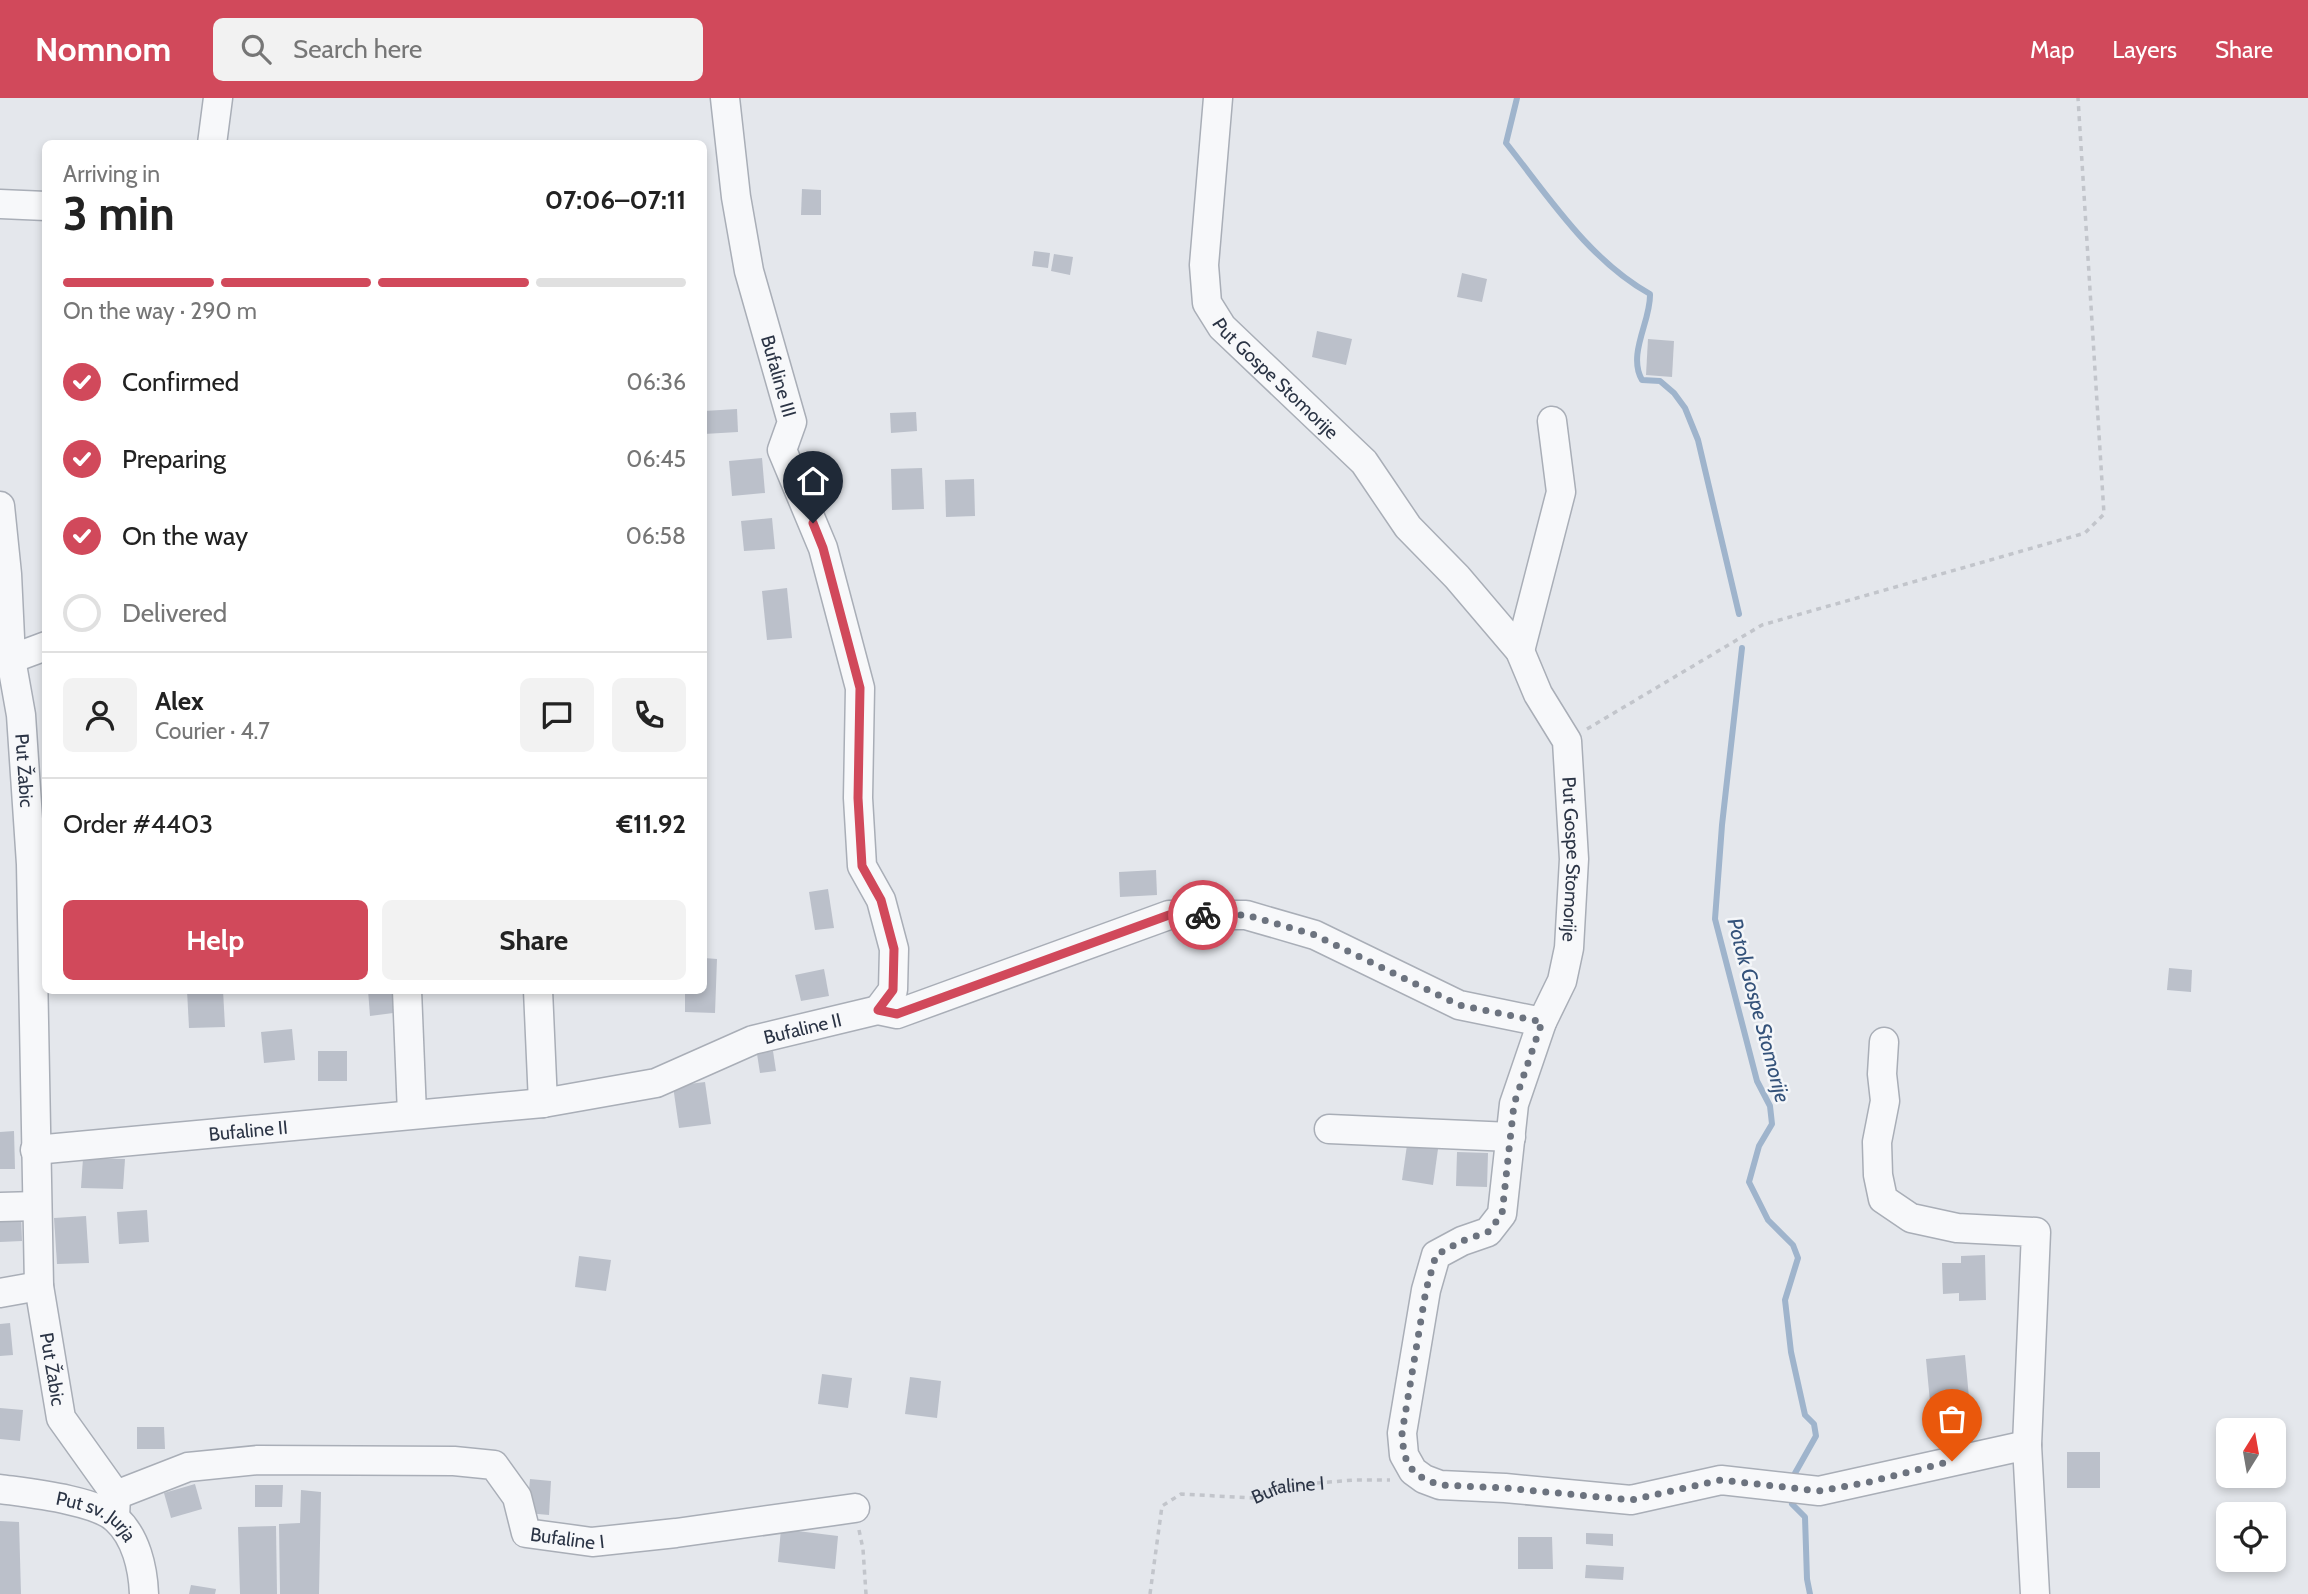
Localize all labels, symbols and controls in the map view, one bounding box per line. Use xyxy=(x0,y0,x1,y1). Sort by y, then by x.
search box xyxy=(213,18,703,81)
text: Nomnom xyxy=(35,29,171,69)
icon: search xyxy=(237,30,275,68)
text: Search here xyxy=(293,33,422,65)
text: Map xyxy=(2030,35,2074,64)
text: Layers xyxy=(2112,35,2177,64)
text: Share xyxy=(2215,35,2273,64)
text: Arriving in xyxy=(63,160,160,188)
text: 07:06–07:11 xyxy=(545,184,686,216)
text: 3 min xyxy=(63,186,175,242)
text: On the way · 290 m xyxy=(63,297,257,325)
street label: Put Gospe Stomorije xyxy=(1208,313,1344,444)
street label: Bufaline III xyxy=(756,332,802,420)
icon: check xyxy=(63,363,101,401)
text: Confirmed xyxy=(122,366,239,398)
text: 06:36 xyxy=(627,368,686,396)
icon: check xyxy=(63,440,101,478)
text: Preparing xyxy=(122,443,226,475)
text: 06:45 xyxy=(626,445,686,473)
pin xyxy=(783,451,843,523)
icon: home xyxy=(794,462,832,500)
icon: check xyxy=(63,517,101,555)
text: On the way xyxy=(122,520,248,552)
text: 06:58 xyxy=(626,522,686,550)
text: Delivered xyxy=(122,597,227,629)
button: person xyxy=(63,678,137,752)
button: chat xyxy=(520,678,594,752)
button: phone xyxy=(612,678,686,752)
text: Alex xyxy=(155,685,204,717)
text: Courier · 4.7 xyxy=(155,717,270,745)
street label: Put Žabic xyxy=(11,733,39,809)
street label: Put Gospe Stomorije xyxy=(1558,776,1586,943)
text: Order #4403 xyxy=(63,808,213,840)
text: €11.92 xyxy=(616,808,686,840)
courier xyxy=(1168,880,1238,950)
icon: bike xyxy=(1184,896,1222,934)
button: Help xyxy=(63,900,368,980)
button: Share xyxy=(382,900,686,980)
water label: Potok Gospe Stomorije xyxy=(1721,915,1796,1106)
street label: Bufaline II xyxy=(761,1008,844,1049)
street label: Bufaline II xyxy=(207,1115,289,1145)
street label: Put Žabic xyxy=(35,1331,70,1408)
pin xyxy=(1922,1389,1982,1461)
icon: bag xyxy=(1933,1400,1971,1438)
north arrow xyxy=(2216,1418,2286,1488)
map controls xyxy=(2216,1418,2286,1572)
street label: Bufaline I xyxy=(1248,1471,1325,1508)
street label: Put sv. Jurja xyxy=(54,1486,142,1545)
button: locate xyxy=(2216,1502,2286,1572)
street label: Bufaline I xyxy=(529,1522,606,1554)

